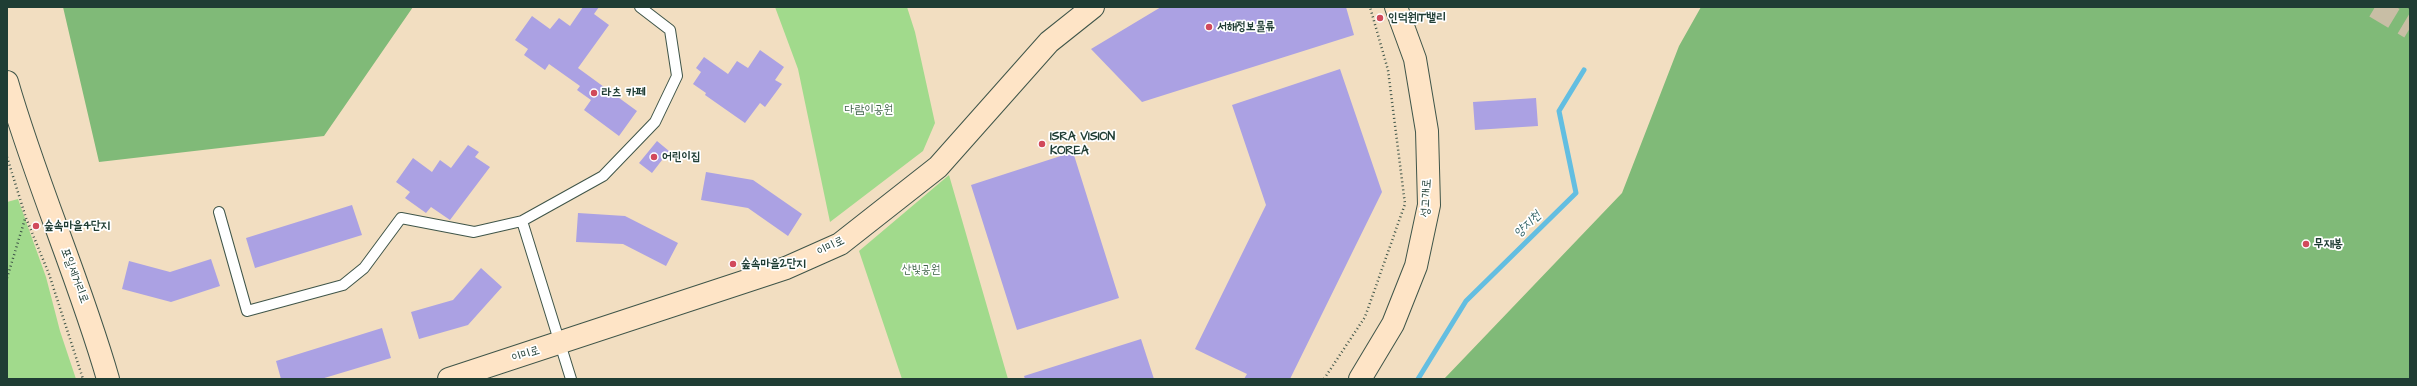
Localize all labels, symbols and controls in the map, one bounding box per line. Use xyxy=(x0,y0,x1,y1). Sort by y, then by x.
place label: 인덕원IT밸리 xyxy=(1388,11,1446,25)
marker: 인덕원IT밸리 xyxy=(1375,13,1385,23)
place label: 서해정보물류 xyxy=(1217,20,1275,34)
marker: 서해정보물류 xyxy=(1204,22,1214,32)
place label: 라츠 카페 xyxy=(602,86,645,100)
marker: 라츠 카페 xyxy=(589,88,599,98)
park label: 다람이공원 xyxy=(845,103,893,117)
place label: ISRA VISION KOREA xyxy=(1050,130,1115,158)
marker: ISRA VISION KOREA xyxy=(1037,139,1047,149)
place label: 어린이집 xyxy=(662,150,701,164)
marker: 어린이집 xyxy=(649,152,659,162)
street label: 성고개로 xyxy=(1419,178,1435,218)
water label: 양지천 xyxy=(1511,208,1545,242)
place label: 숲속마을4단지 xyxy=(44,219,110,233)
marker: 숲속마을4단지 xyxy=(31,221,41,231)
street label: 이미로 xyxy=(815,234,847,260)
place label: 무재봉 xyxy=(2314,237,2343,251)
marker: 무재봉 xyxy=(2301,239,2311,249)
street label: 포일세거리로 xyxy=(57,246,91,306)
place label: 숲속마을2단지 xyxy=(741,257,806,271)
marker: 숲속마을2단지 xyxy=(728,259,738,269)
park label: 산빛공원 xyxy=(902,263,940,277)
street label: 이미로 xyxy=(510,344,542,366)

